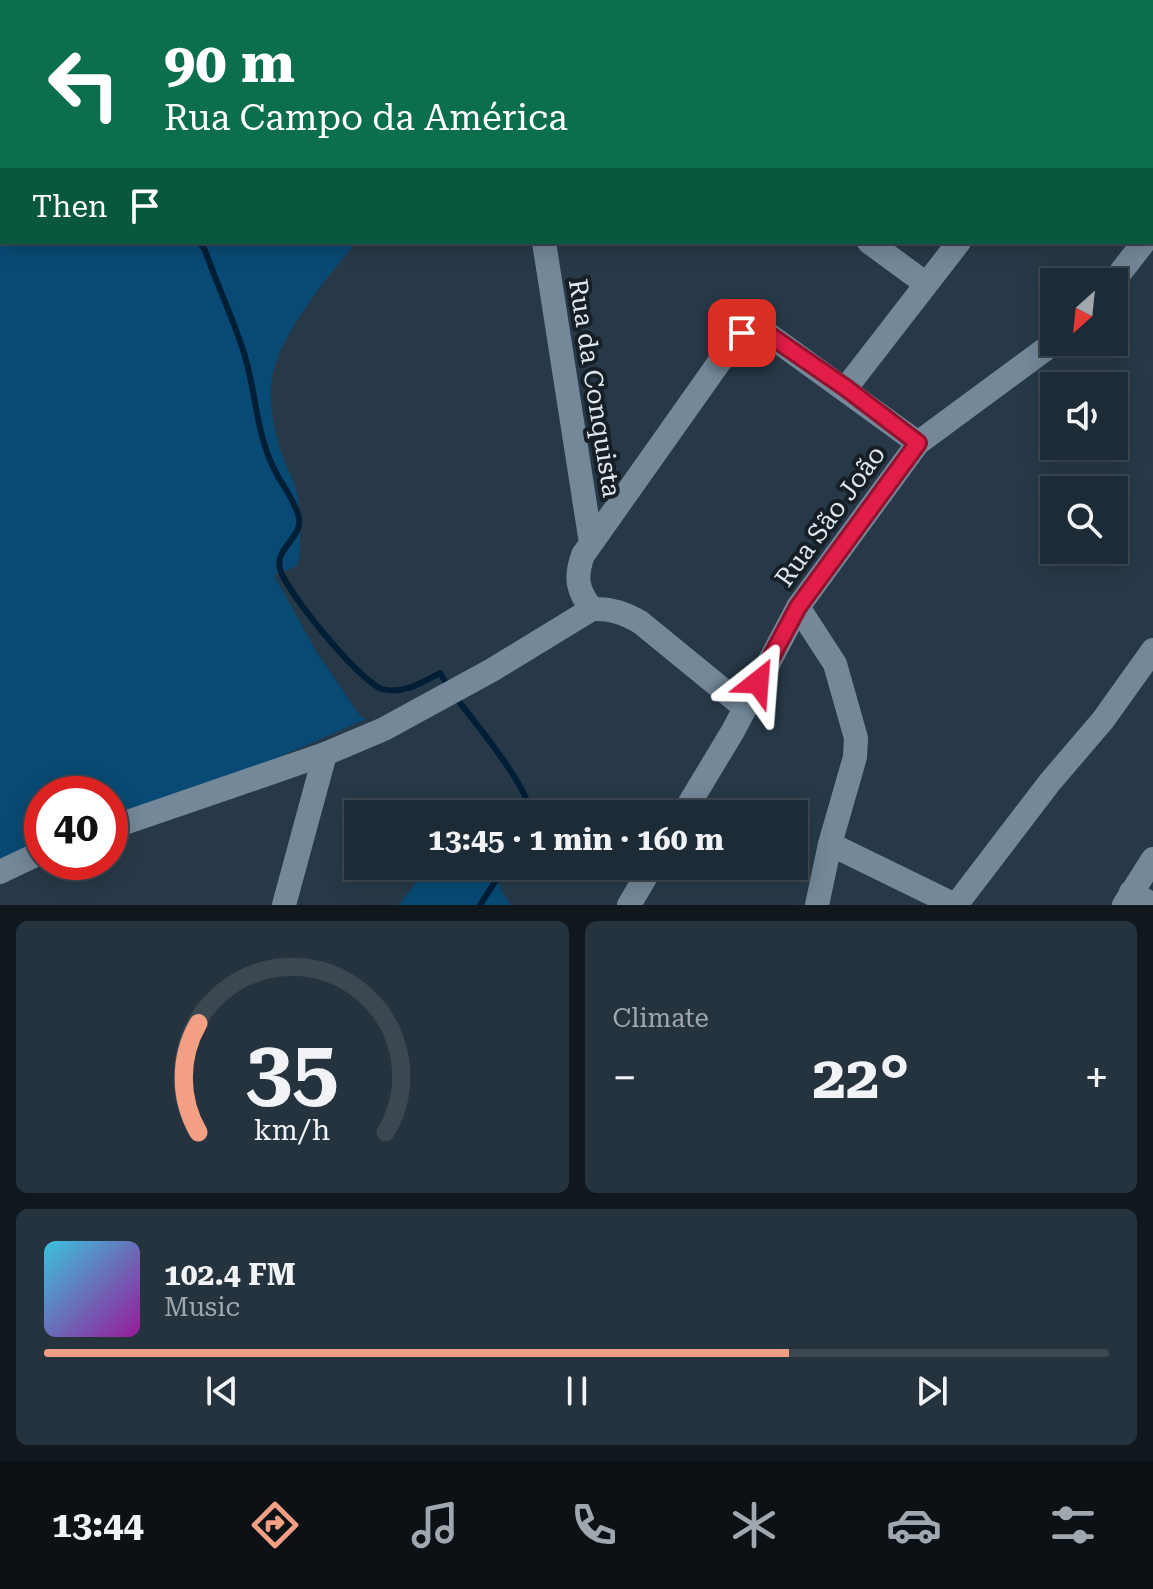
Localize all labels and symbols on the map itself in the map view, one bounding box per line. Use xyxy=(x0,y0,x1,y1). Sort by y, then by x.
north arrow xyxy=(1040,268,1128,356)
street label: Rua da Conquista xyxy=(563,277,627,499)
pin xyxy=(708,299,776,367)
street label: Rua São João xyxy=(769,440,891,592)
position arrow xyxy=(716,640,800,724)
speed limit sign: 40 xyxy=(24,776,128,880)

